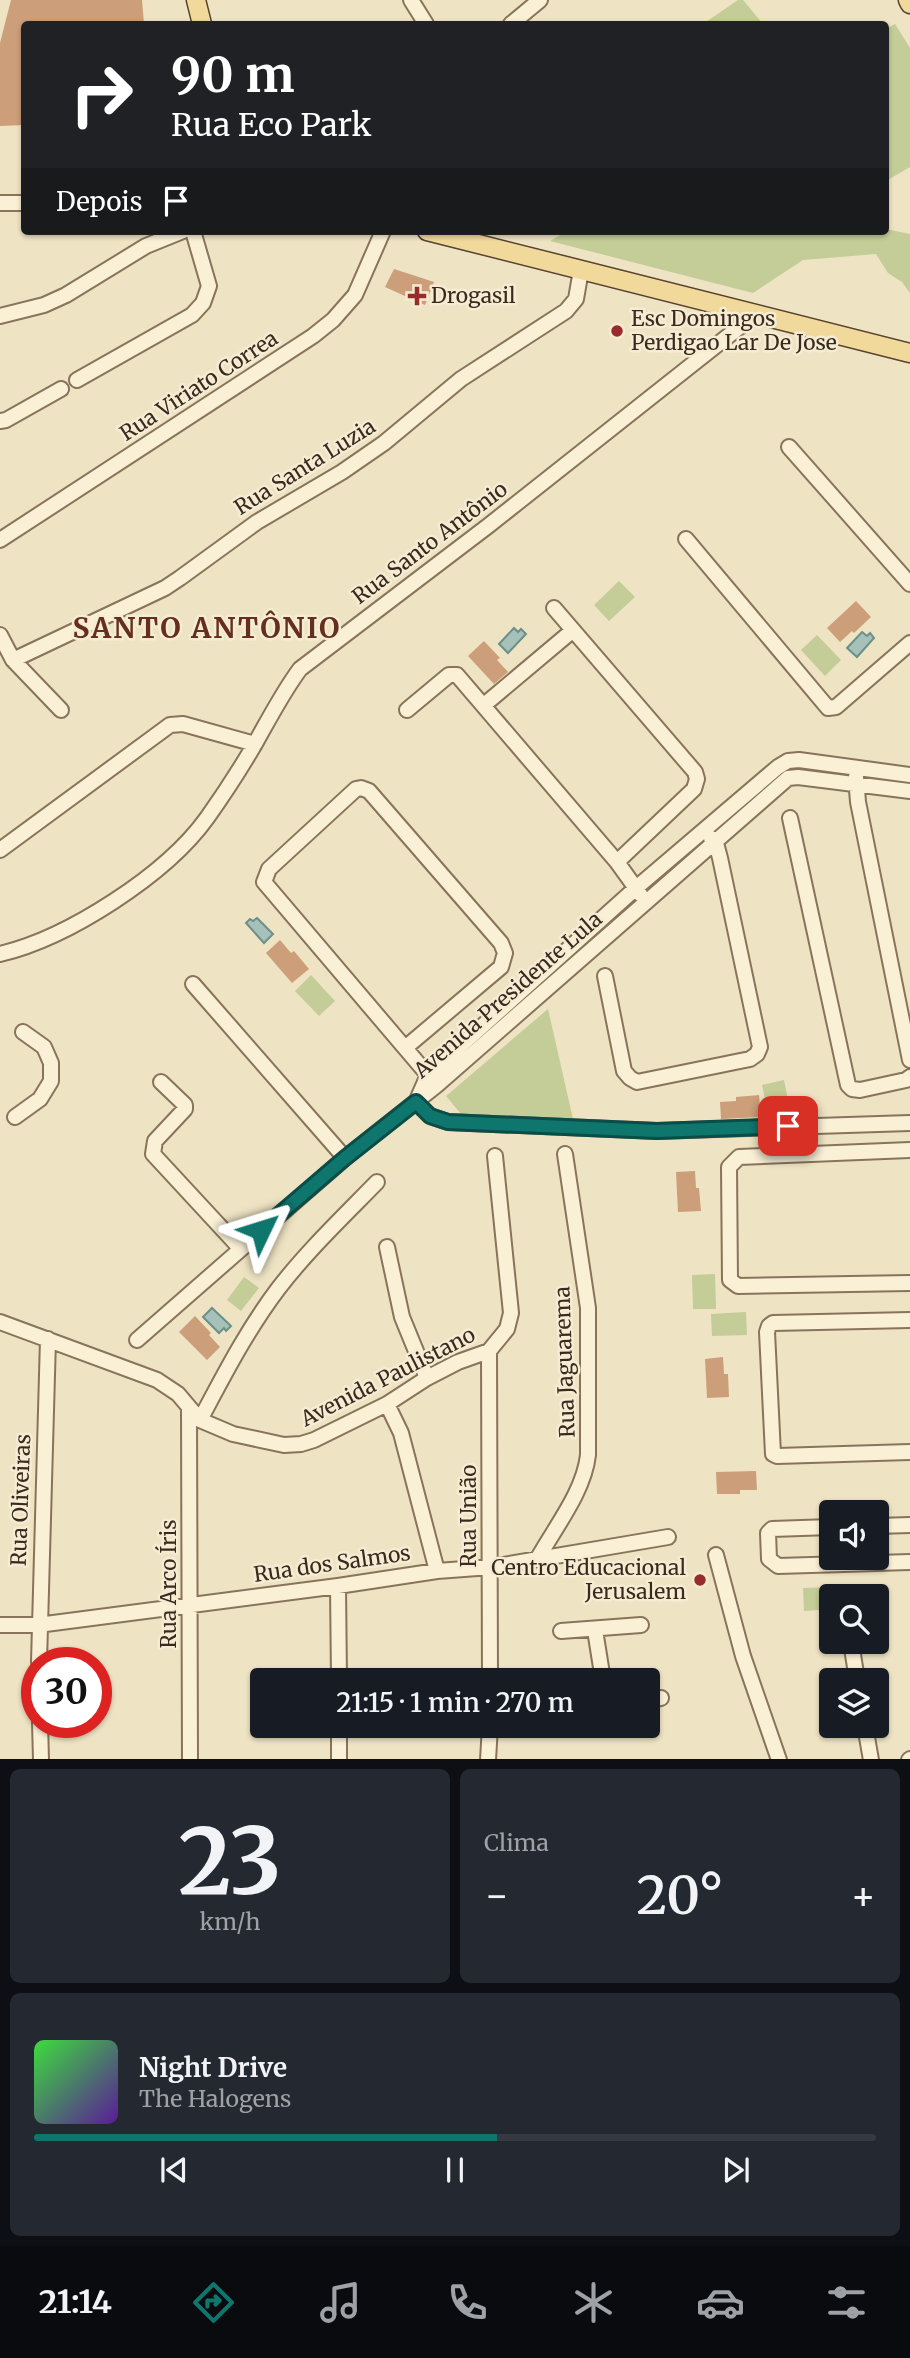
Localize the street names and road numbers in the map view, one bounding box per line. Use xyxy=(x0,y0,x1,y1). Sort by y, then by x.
street label: Rua Viriato Correa xyxy=(115,324,283,447)
street label: Rua Santa Luzia xyxy=(229,412,380,521)
street label: Rua Santo Antônio xyxy=(347,475,513,610)
street label: Avenida Presidente Lula xyxy=(407,905,607,1085)
street label: Rua Jaguarema xyxy=(548,1286,581,1438)
street label: Avenida Paulistano xyxy=(295,1321,480,1433)
street label: Rua Oliveiras xyxy=(5,1434,36,1566)
street label: Rua União xyxy=(455,1464,482,1568)
street label: Rua Arco Íris xyxy=(154,1519,182,1649)
street label: Rua dos Salmos xyxy=(252,1539,412,1588)

